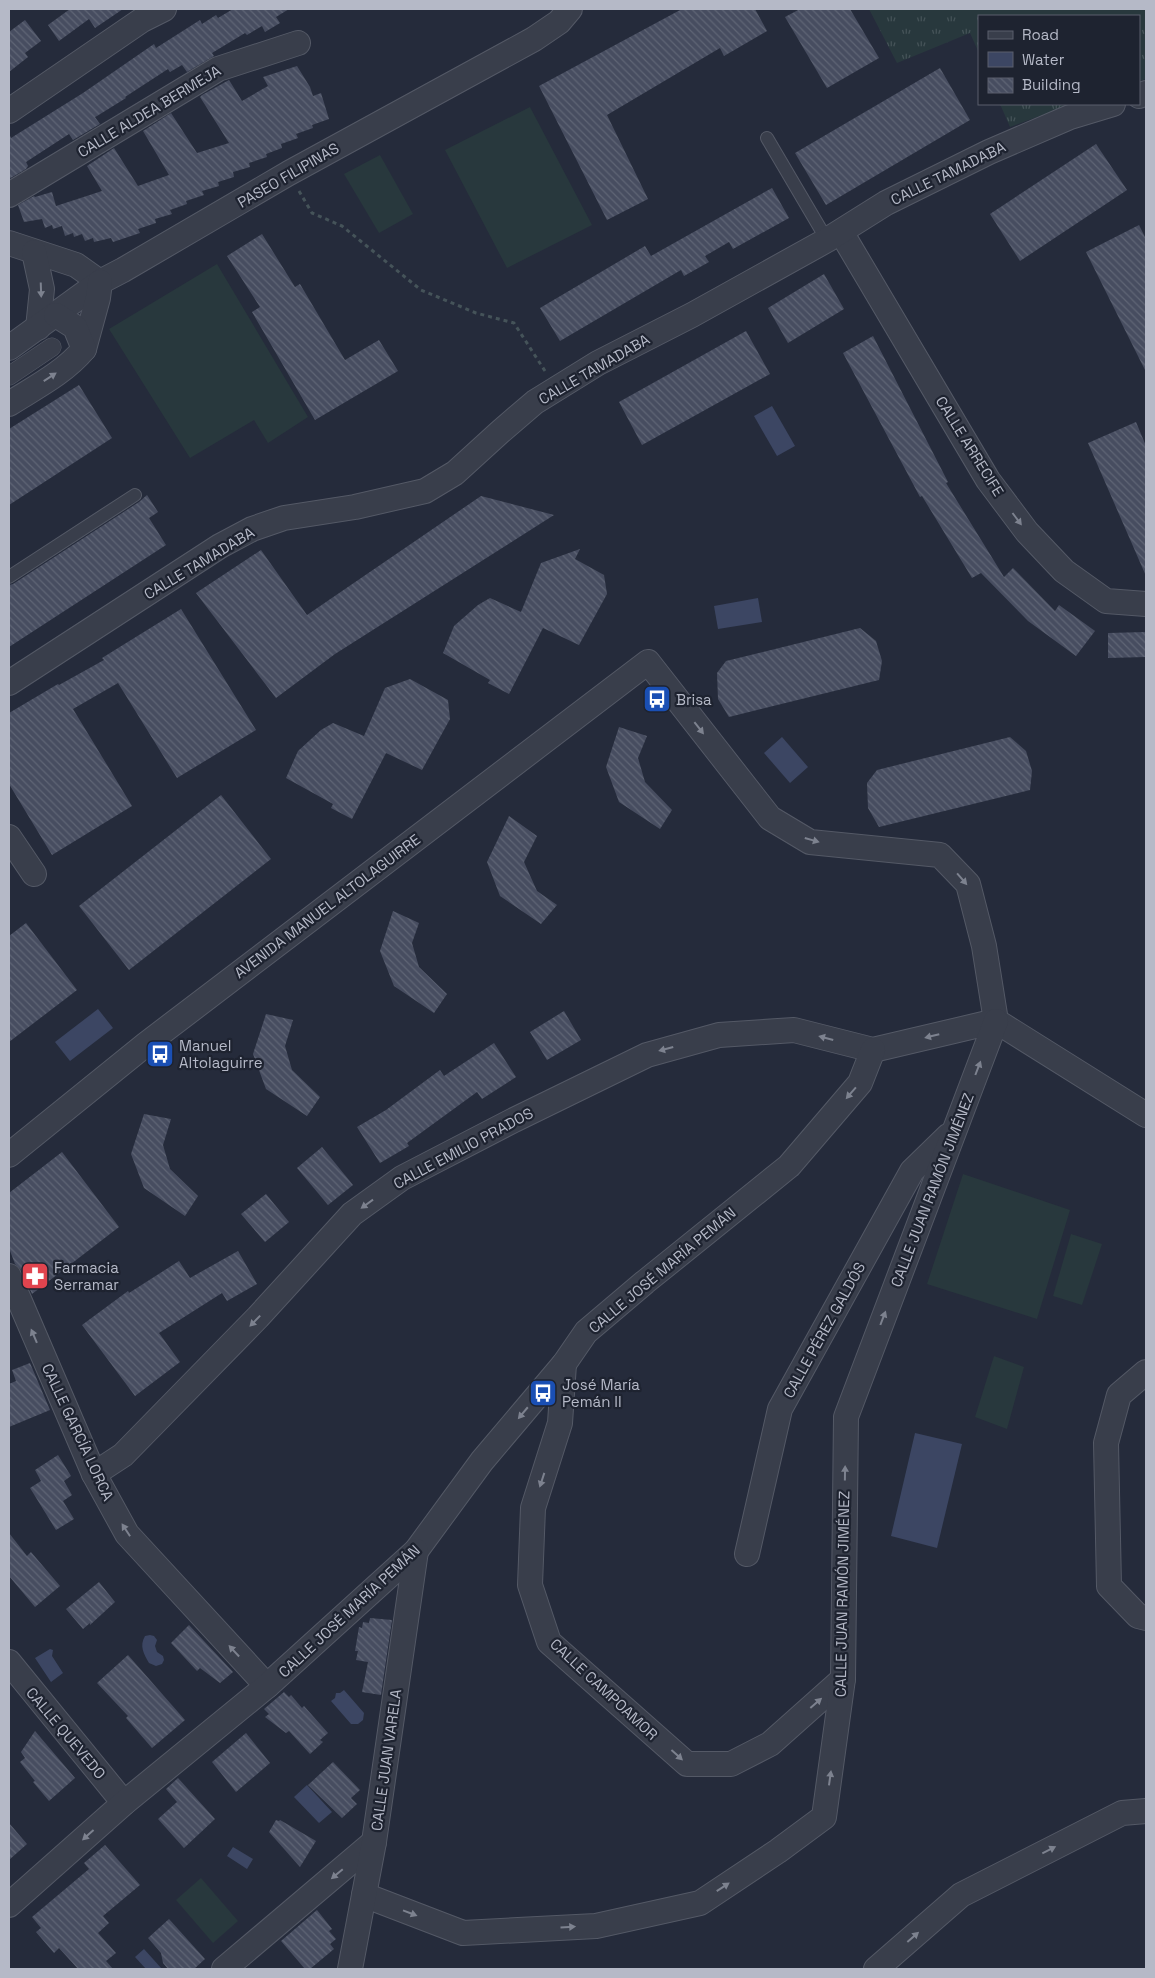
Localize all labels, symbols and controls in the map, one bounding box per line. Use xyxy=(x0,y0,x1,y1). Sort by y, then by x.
legend xyxy=(978,15,1140,105)
text: Road xyxy=(1022,25,1059,44)
text: Water xyxy=(1022,50,1065,69)
street label: CALLE ALDEA BERMEJA xyxy=(74,60,225,161)
text: Building xyxy=(1022,75,1081,94)
street label: CALLE TAMADABA xyxy=(887,137,1009,209)
street label: PASEO FILIPINAS xyxy=(234,138,342,212)
one-way arrow xyxy=(37,282,45,298)
street label: CALLE TAMADABA xyxy=(535,329,654,409)
one-way arrow xyxy=(43,373,56,382)
street label: CALLE ARRECIFE xyxy=(932,393,1008,499)
one-way arrow xyxy=(1012,512,1023,525)
street label: CALLE TAMADABA xyxy=(140,522,258,603)
bus stop icon: Brisa xyxy=(642,684,672,714)
place label: Brisa xyxy=(676,690,712,709)
one-way arrow xyxy=(694,721,704,735)
street label: AVENIDA MANUEL ALTOLAGUIRRE xyxy=(230,830,424,982)
one-way arrow xyxy=(804,837,819,845)
one-way arrow xyxy=(957,872,968,885)
one-way arrow xyxy=(924,1032,939,1040)
one-way arrow xyxy=(818,1034,833,1042)
place label: Manuel Altolaguirre xyxy=(179,1036,263,1072)
bus stop icon: Manuel Altolaguirre xyxy=(145,1039,175,1069)
one-way arrow xyxy=(659,1046,674,1054)
one-way arrow xyxy=(975,1060,982,1075)
one-way arrow xyxy=(845,1087,857,1099)
street label: CALLE JUAN RAMÓN JIMÉNEZ xyxy=(886,1090,978,1290)
street label: CALLE EMILIO PRADOS xyxy=(390,1103,536,1193)
one-way arrow xyxy=(361,1198,374,1209)
street label: CALLE JOSÉ MARÍA PEMÁN xyxy=(585,1203,739,1337)
place label: Farmacia Serramar xyxy=(54,1258,119,1294)
street label: CALLE PÉREZ GALDÓS xyxy=(779,1259,869,1401)
pharmacy icon: Farmacia Serramar xyxy=(20,1261,50,1291)
one-way arrow xyxy=(880,1310,887,1325)
one-way arrow xyxy=(249,1314,261,1326)
one-way arrow xyxy=(30,1329,38,1343)
street label: CALLE GARCÍA LORCA xyxy=(38,1360,118,1504)
place label: José María Pemán II xyxy=(562,1375,640,1411)
bus stop icon: José María Pemán II xyxy=(528,1378,558,1408)
one-way arrow xyxy=(517,1406,529,1418)
one-way arrow xyxy=(841,1465,849,1481)
one-way arrow xyxy=(537,1473,545,1488)
street label: CALLE JUAN RAMÓN JIMÉNEZ xyxy=(831,1491,853,1697)
one-way arrow xyxy=(121,1523,130,1537)
street label: CALLE JOSÉ MARÍA PEMÁN xyxy=(274,1540,424,1682)
street label: CALLE CAMPOAMOR xyxy=(546,1634,662,1744)
one-way arrow xyxy=(228,1645,240,1657)
street label: CALLE QUEVEDO xyxy=(22,1683,110,1783)
street label: CALLE JUAN VARELA xyxy=(367,1687,405,1832)
one-way arrow xyxy=(809,1697,821,1709)
one-way arrow xyxy=(671,1749,683,1761)
one-way arrow xyxy=(826,1770,834,1786)
one-way arrow xyxy=(82,1829,94,1840)
one-way arrow xyxy=(1041,1846,1056,1854)
one-way arrow xyxy=(331,1868,344,1879)
one-way arrow xyxy=(717,1883,730,1892)
one-way arrow xyxy=(403,1909,418,1917)
one-way arrow xyxy=(560,1923,576,1931)
one-way arrow xyxy=(906,1931,918,1943)

